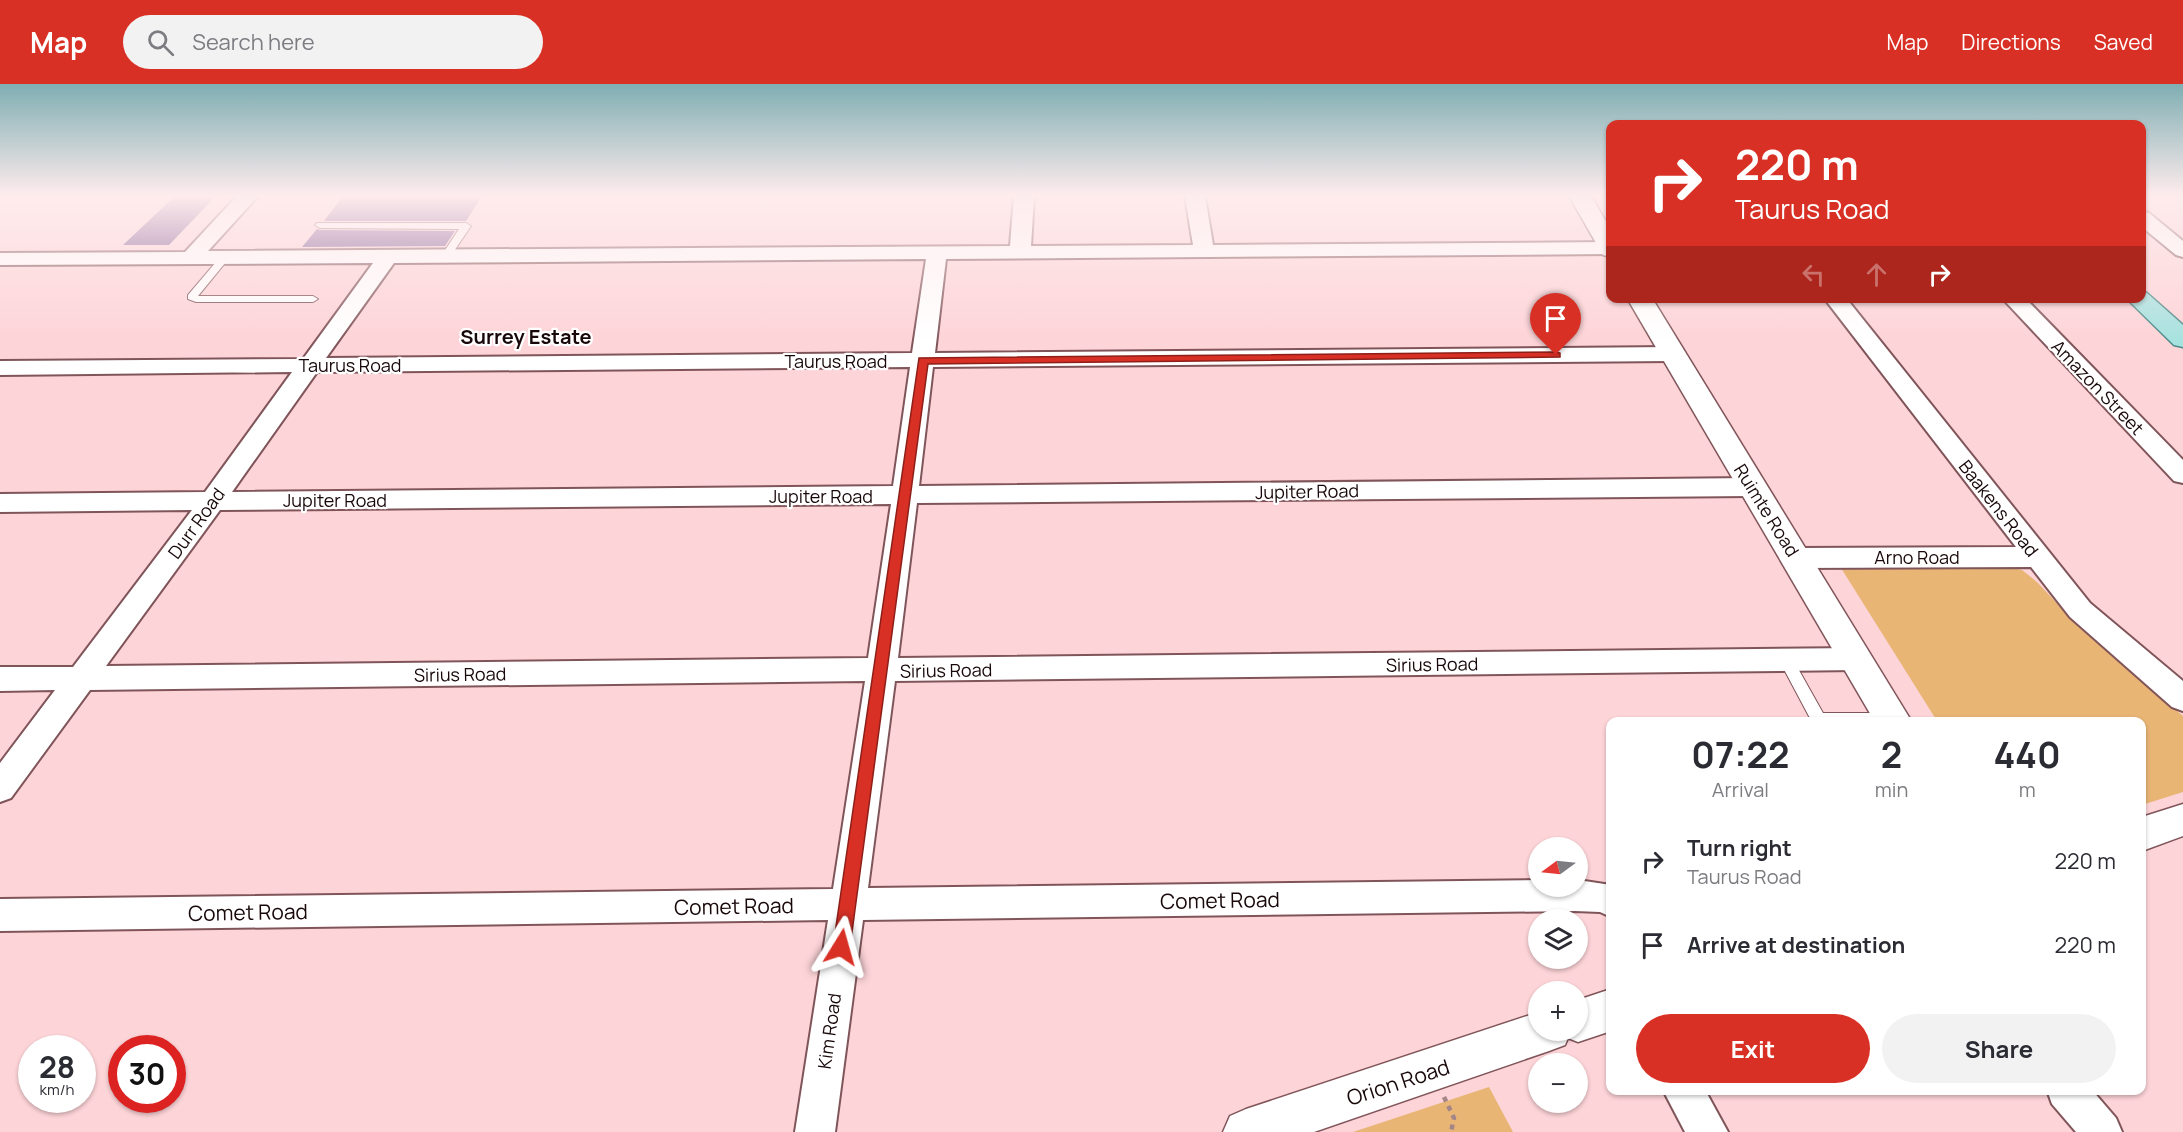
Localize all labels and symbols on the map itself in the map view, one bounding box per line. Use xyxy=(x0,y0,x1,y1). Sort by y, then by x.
pin xyxy=(1530,293,1581,355)
district label: Surrey Estate xyxy=(460,323,592,350)
street label: Amazon Street xyxy=(2047,334,2149,440)
street label: Taurus Road xyxy=(784,349,888,373)
street label: Taurus Road xyxy=(298,353,402,377)
street label: Baakens Road xyxy=(1954,455,2044,561)
street label: Ruimte Road xyxy=(1729,459,1805,561)
street label: Jupiter Road xyxy=(1255,478,1359,504)
street label: Durr Road xyxy=(162,483,230,563)
street label: Jupiter Road xyxy=(769,484,873,508)
street label: Jupiter Road xyxy=(283,488,387,512)
street label: Arno Road xyxy=(1874,545,1960,569)
street label: Sirius Road xyxy=(1386,651,1478,677)
street label: Sirius Road xyxy=(900,657,992,683)
street label: Sirius Road xyxy=(414,661,506,687)
north arrow xyxy=(1528,837,1588,897)
street label: Comet Road xyxy=(1160,885,1280,915)
street label: Comet Road xyxy=(674,891,794,921)
street label: Comet Road xyxy=(188,897,308,927)
position arrow xyxy=(809,915,873,979)
street label: Kim Road xyxy=(812,991,846,1071)
speed limit sign: 30 xyxy=(108,1035,186,1113)
street label: Orion Road xyxy=(1343,1052,1453,1112)

